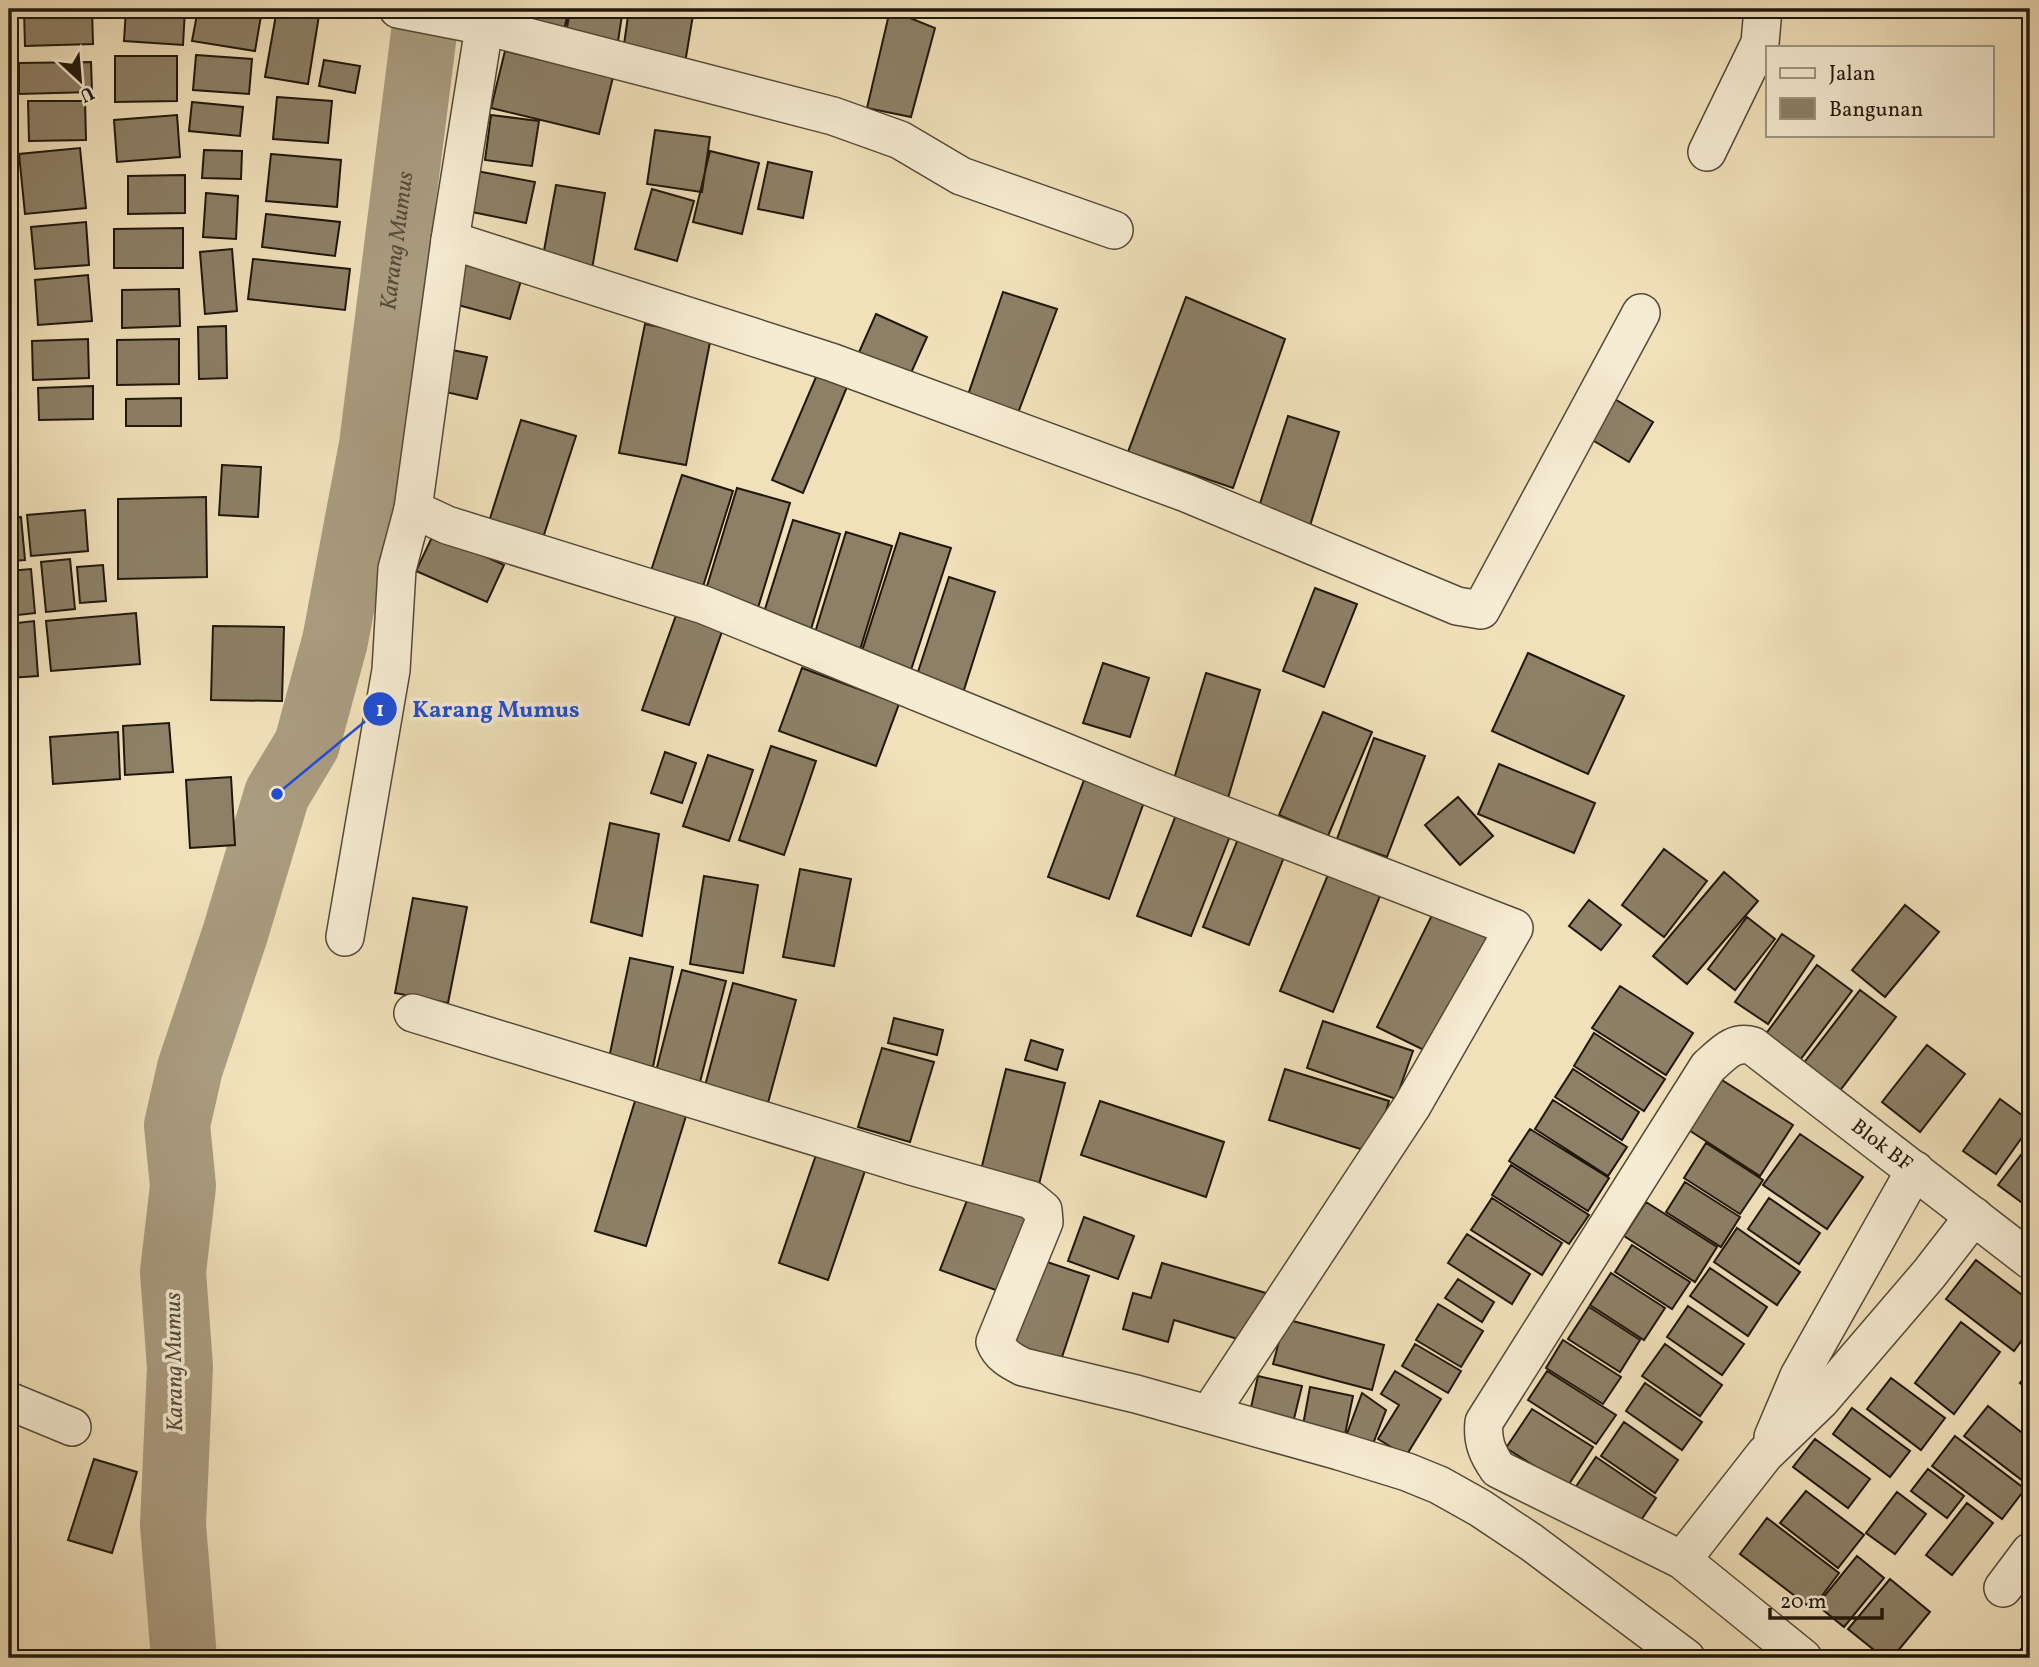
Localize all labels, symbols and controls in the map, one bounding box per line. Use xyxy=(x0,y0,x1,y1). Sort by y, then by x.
north arrow xyxy=(46,46,116,116)
legend xyxy=(1766,46,1994,136)
text: Jalan xyxy=(1829,60,1876,89)
text: U xyxy=(75,79,98,108)
text: Bangunan xyxy=(1829,96,1923,125)
water label: Karang Mumus xyxy=(373,169,422,312)
callout: Karang Mumus xyxy=(363,687,593,731)
text: Karang Mumus xyxy=(412,695,580,727)
text: 1 xyxy=(376,696,384,725)
street label: Blok BF xyxy=(1845,1112,1919,1178)
water label: Karang Mumus xyxy=(158,1291,192,1432)
scale bar xyxy=(1770,1576,1882,1620)
text: 20 m xyxy=(1780,1588,1826,1617)

